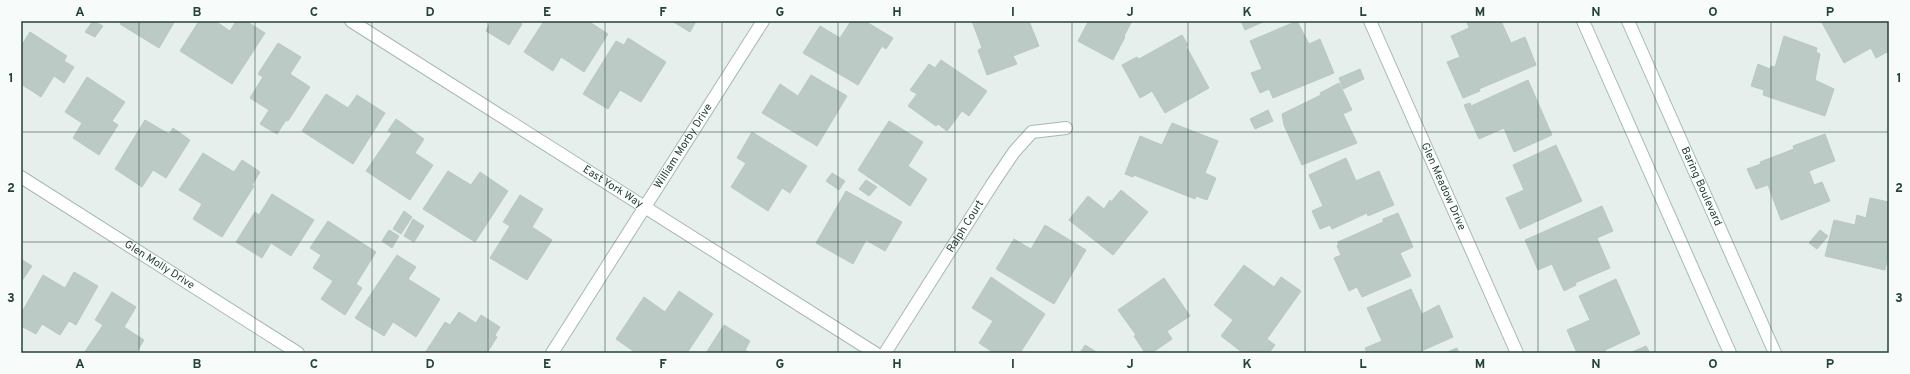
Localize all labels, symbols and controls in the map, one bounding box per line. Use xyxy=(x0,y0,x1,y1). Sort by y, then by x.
text: A xyxy=(75,5,85,21)
text: B xyxy=(193,5,202,21)
text: C xyxy=(310,5,318,21)
text: D xyxy=(425,5,435,21)
text: E xyxy=(543,5,551,21)
text: F xyxy=(659,5,667,21)
text: G xyxy=(776,5,785,21)
text: H xyxy=(892,5,902,21)
text: I xyxy=(1011,5,1015,21)
text: J xyxy=(1126,5,1134,21)
text: K xyxy=(1242,5,1252,21)
text: L xyxy=(1359,5,1367,21)
text: M xyxy=(1475,5,1485,21)
text: N xyxy=(1591,5,1601,21)
text: O xyxy=(1708,5,1718,21)
text: P xyxy=(1826,5,1835,21)
text: 1 xyxy=(8,71,14,87)
text: 1 xyxy=(1896,71,1902,87)
street label: William Morby Drive xyxy=(651,101,716,191)
street label: Glen Meadow Drive xyxy=(1418,140,1469,233)
street label: Baring Boulevard xyxy=(1678,145,1725,228)
street label: East York Way xyxy=(580,163,646,211)
text: 2 xyxy=(7,181,15,197)
text: 2 xyxy=(1895,181,1903,197)
street label: Ralph Court xyxy=(944,198,987,255)
street label: Glen Molly Drive xyxy=(122,237,197,293)
text: 3 xyxy=(7,291,15,307)
text: 3 xyxy=(1895,291,1903,307)
text: A xyxy=(75,357,85,373)
text: B xyxy=(193,357,202,373)
text: C xyxy=(310,357,318,373)
text: D xyxy=(425,357,435,373)
text: E xyxy=(543,357,551,373)
text: F xyxy=(659,357,667,373)
text: G xyxy=(776,357,785,373)
text: H xyxy=(892,357,902,373)
text: I xyxy=(1011,357,1015,373)
text: J xyxy=(1126,357,1134,373)
text: K xyxy=(1242,357,1252,373)
text: L xyxy=(1359,357,1367,373)
text: M xyxy=(1475,357,1485,373)
text: N xyxy=(1591,357,1601,373)
text: O xyxy=(1708,357,1718,373)
text: P xyxy=(1826,357,1835,373)

